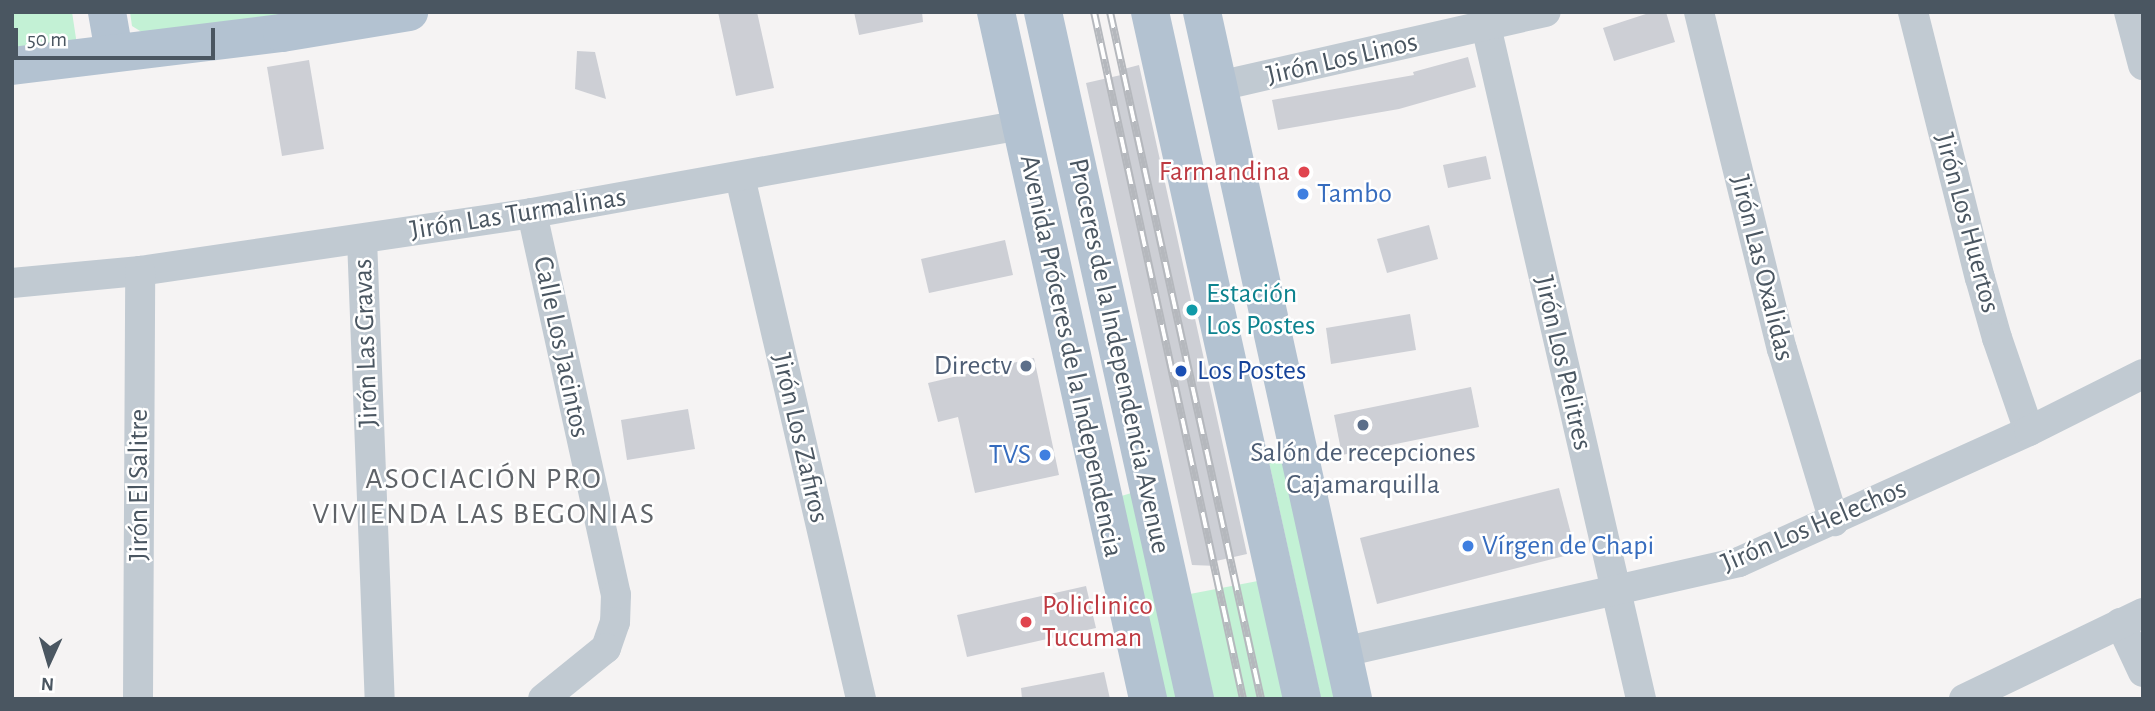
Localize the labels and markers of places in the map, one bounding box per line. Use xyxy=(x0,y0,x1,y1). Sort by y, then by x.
place label: Farmandina xyxy=(1159,155,1290,189)
marker: Farmandina xyxy=(1296,164,1312,180)
place label: Tambo xyxy=(1317,177,1392,211)
marker: Tambo xyxy=(1295,186,1311,202)
place label: Estación Los Postes xyxy=(1206,277,1315,343)
marker: Estación Los Postes xyxy=(1184,302,1200,318)
place label: Directv xyxy=(934,349,1012,383)
place label: Los Postes xyxy=(1197,354,1306,388)
marker: Directv xyxy=(1018,358,1034,374)
marker: Los Postes xyxy=(1171,361,1191,381)
marker: Salón de recepciones Cajamarquilla xyxy=(1355,417,1371,433)
place label: Salón de recepciones Cajamarquilla xyxy=(1250,436,1476,502)
place label: TVS xyxy=(989,438,1031,472)
marker: TVS xyxy=(1037,447,1053,463)
place label: Vírgen de Chapi xyxy=(1482,529,1654,563)
marker: Vírgen de Chapi xyxy=(1460,538,1476,554)
place label: Policlinico Tucuman xyxy=(1042,589,1153,655)
marker: Policlinico Tucuman xyxy=(1016,612,1036,632)

